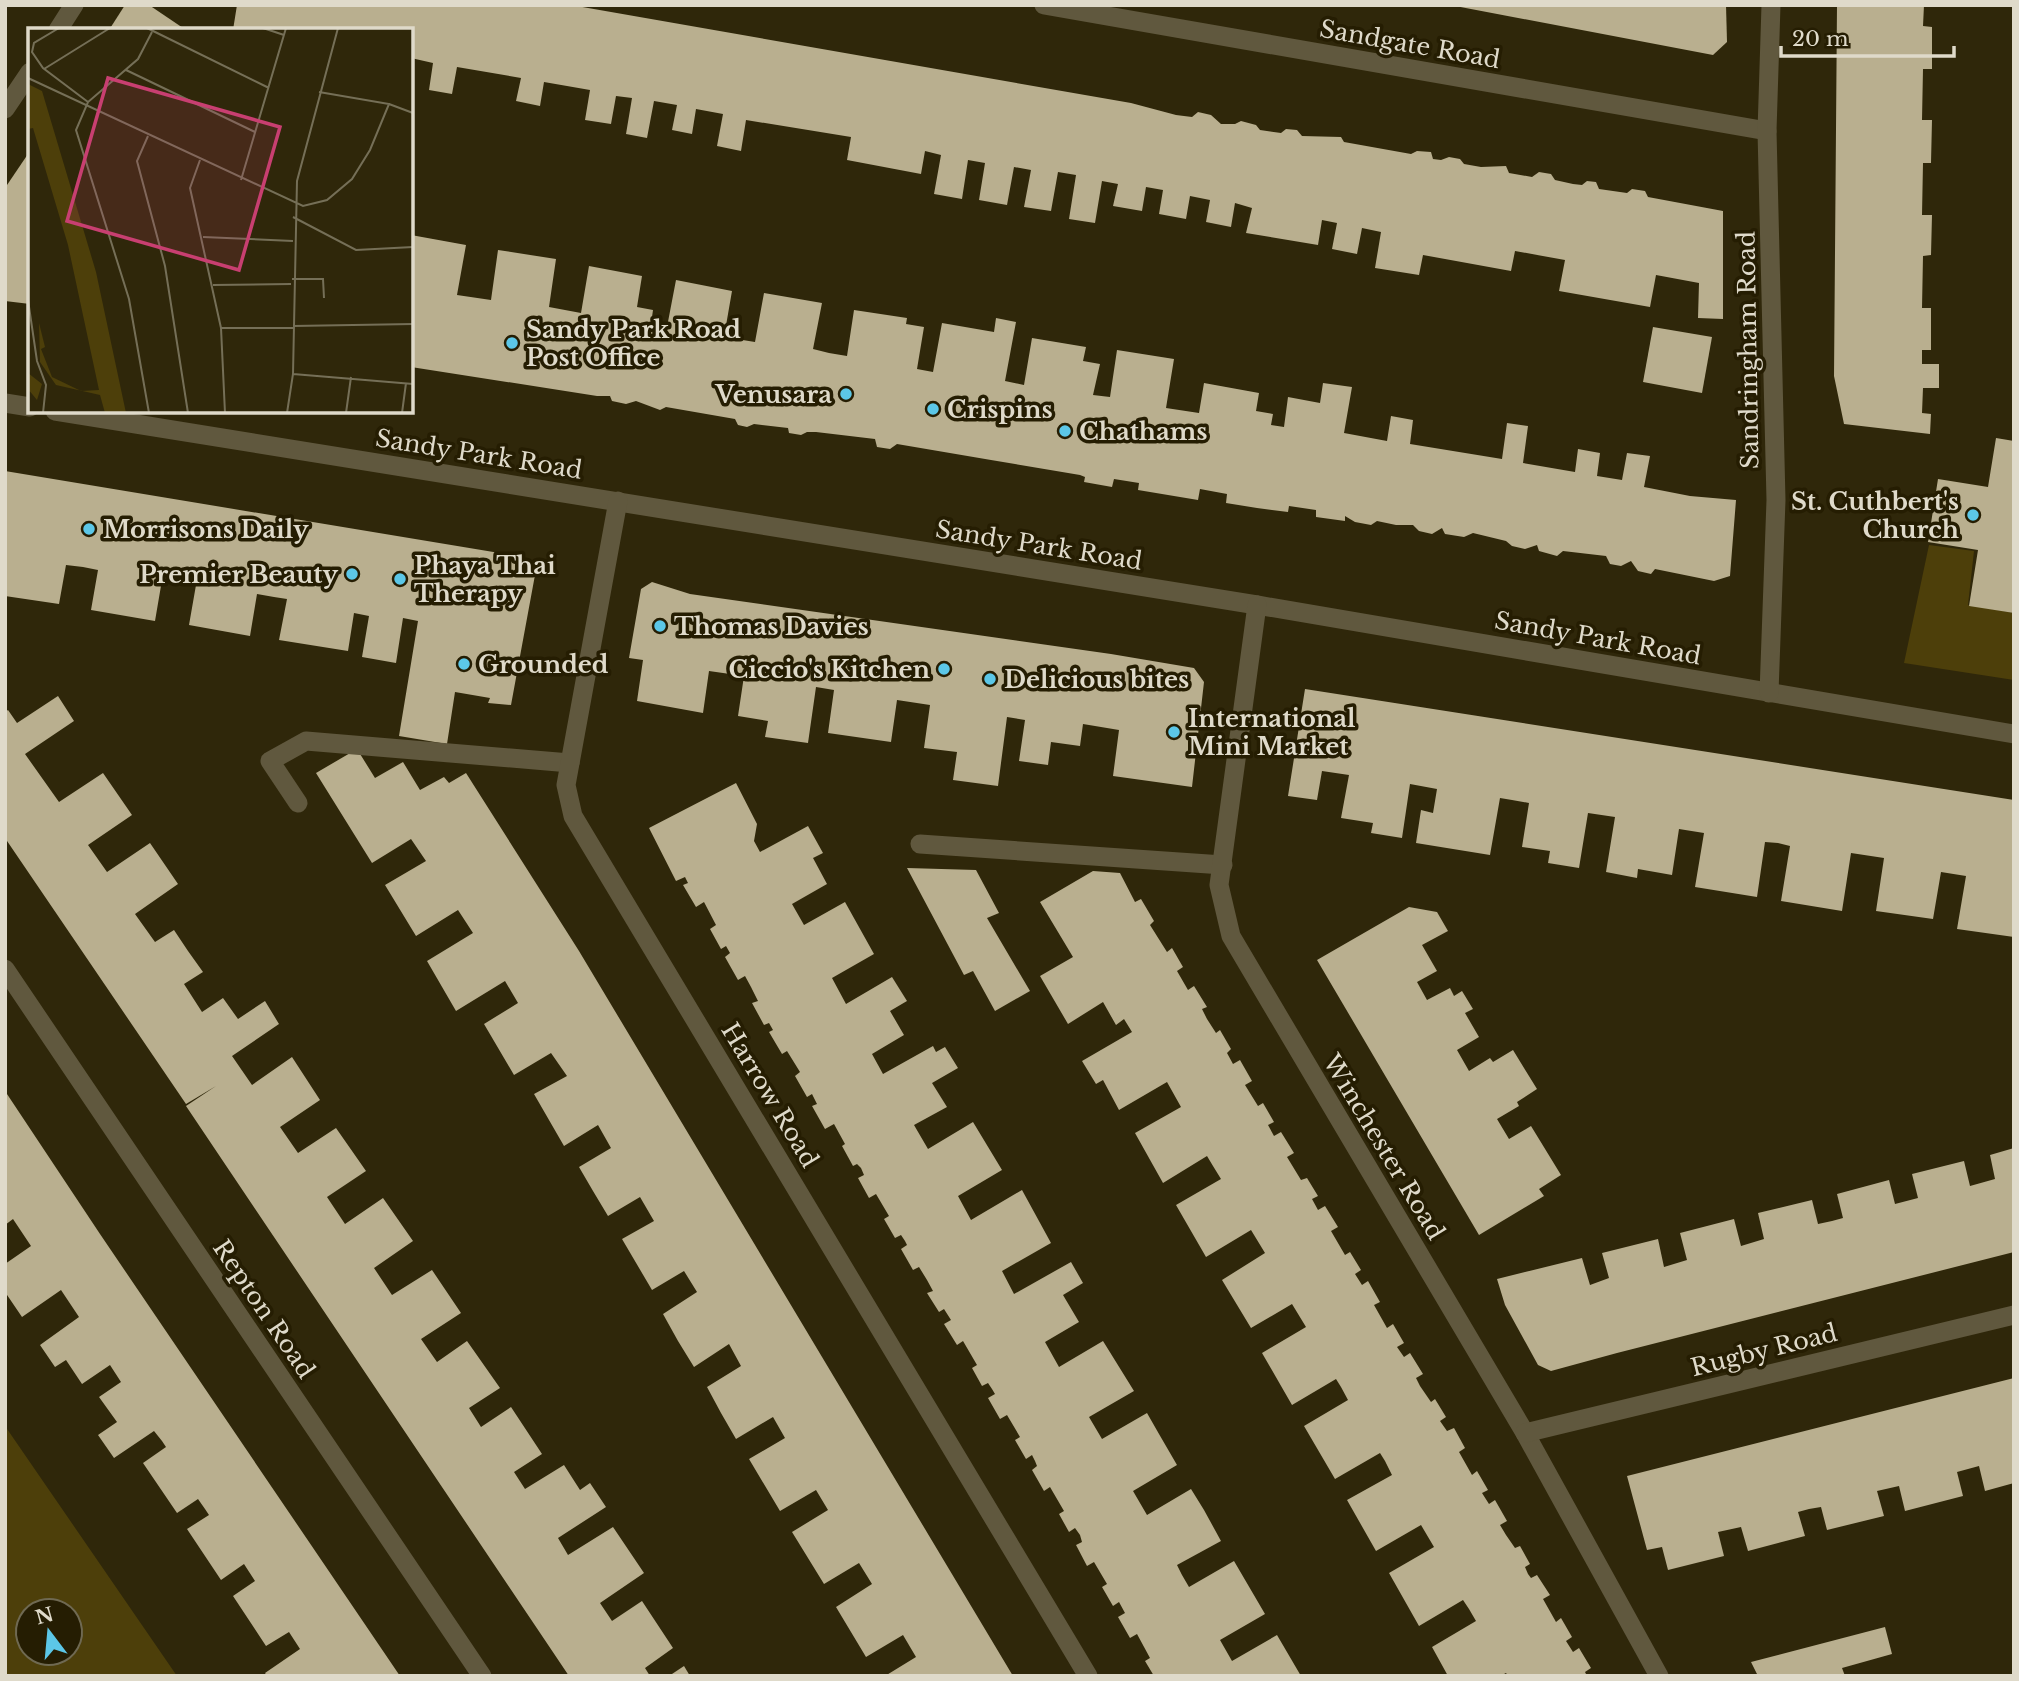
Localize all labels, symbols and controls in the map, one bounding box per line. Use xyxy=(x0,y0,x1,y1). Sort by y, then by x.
street label: Sandgate Road xyxy=(1317,14,1503,74)
scale bar xyxy=(1781,14,1954,58)
text: 20 m xyxy=(1792,26,1849,52)
inset map xyxy=(28,28,413,413)
street label: Sandringham Road xyxy=(1731,231,1765,469)
place label: Sandy Park Road Post Office xyxy=(526,315,741,372)
marker: Sandy Park Road Post Office xyxy=(504,335,520,351)
place label: Venusara xyxy=(715,380,832,409)
marker: Venusara xyxy=(838,386,854,402)
place label: Crispins xyxy=(947,395,1053,424)
marker: Crispins xyxy=(925,401,941,417)
place label: Chathams xyxy=(1079,417,1207,446)
street label: Sandy Park Road xyxy=(374,423,584,485)
marker: Chathams xyxy=(1057,423,1073,439)
place label: St. Cuthbert's Church xyxy=(1791,487,1959,544)
marker: St. Cuthbert's Church xyxy=(1965,507,1981,523)
street label: Sandy Park Road xyxy=(934,514,1144,576)
place label: Morrisons Daily xyxy=(103,515,309,544)
marker: Morrisons Daily xyxy=(81,521,97,537)
place label: Phaya Thai Therapy xyxy=(414,551,556,608)
place label: Premier Beauty xyxy=(139,560,338,589)
marker: Premier Beauty xyxy=(344,566,360,582)
marker: Phaya Thai Therapy xyxy=(392,571,408,587)
street label: Sandy Park Road xyxy=(1493,606,1703,670)
place label: Thomas Davies xyxy=(674,612,869,641)
marker: Thomas Davies xyxy=(652,618,668,634)
place label: Grounded xyxy=(478,650,609,679)
place label: Ciccio's Kitchen xyxy=(728,655,931,684)
marker: Grounded xyxy=(456,656,472,672)
marker: Ciccio's Kitchen xyxy=(936,661,952,677)
place label: Delicious bites xyxy=(1004,665,1189,694)
marker: Delicious bites xyxy=(982,671,998,687)
place label: International Mini Market xyxy=(1188,704,1356,761)
marker: International Mini Market xyxy=(1166,724,1182,740)
street label: Harrow Road xyxy=(715,1017,825,1173)
street label: Winchester Road xyxy=(1317,1048,1451,1245)
street label: Repton Road xyxy=(207,1234,321,1384)
street label: Rugby Road xyxy=(1688,1318,1840,1382)
north arrow xyxy=(14,1597,84,1667)
text: N xyxy=(33,1603,56,1630)

